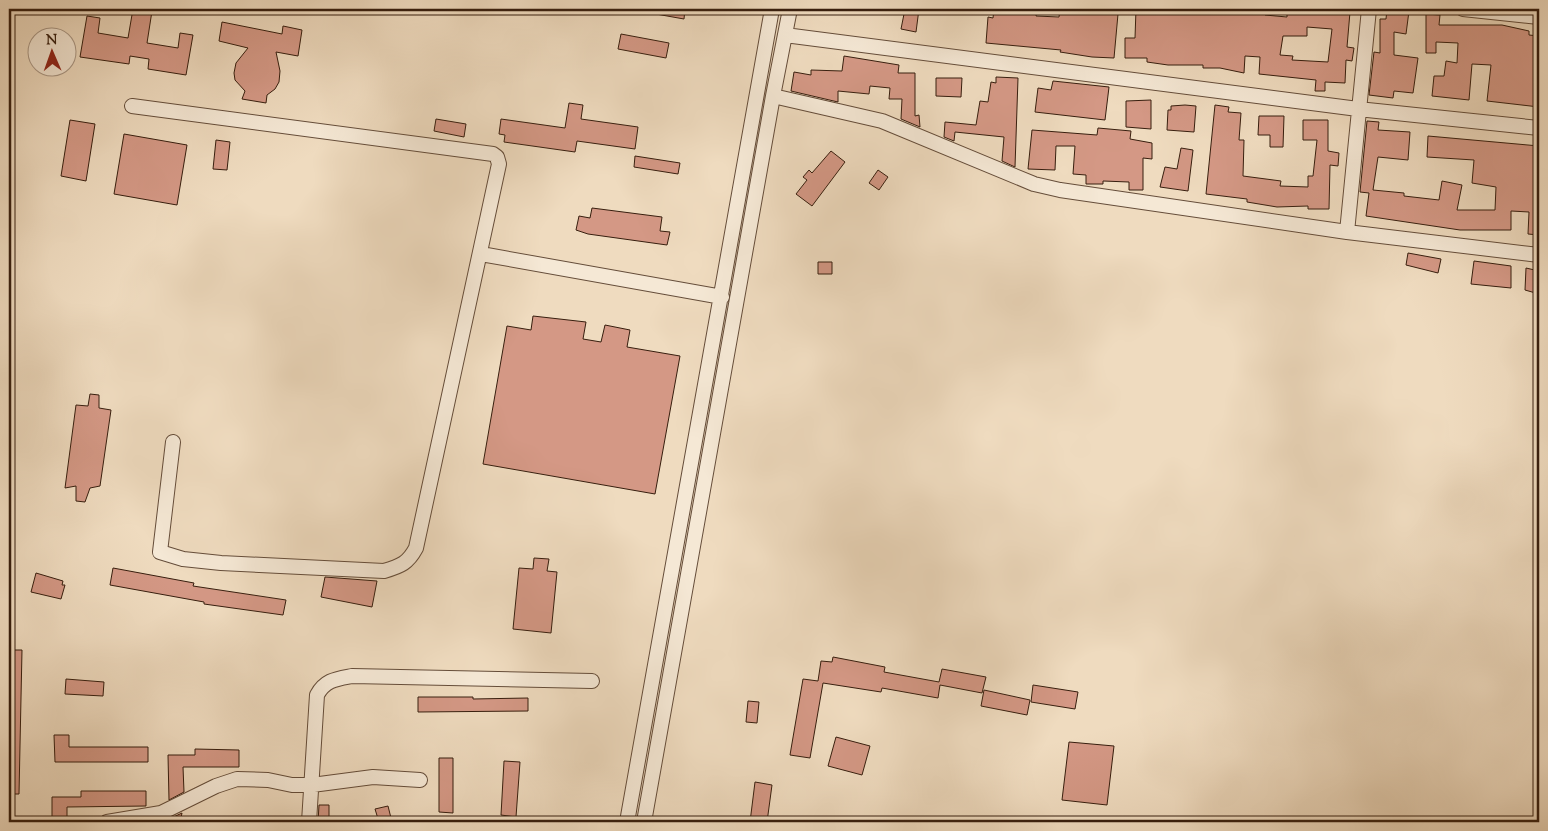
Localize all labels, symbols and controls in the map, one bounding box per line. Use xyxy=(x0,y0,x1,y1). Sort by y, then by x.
north arrow xyxy=(28,28,78,78)
text: N xyxy=(46,31,58,51)

